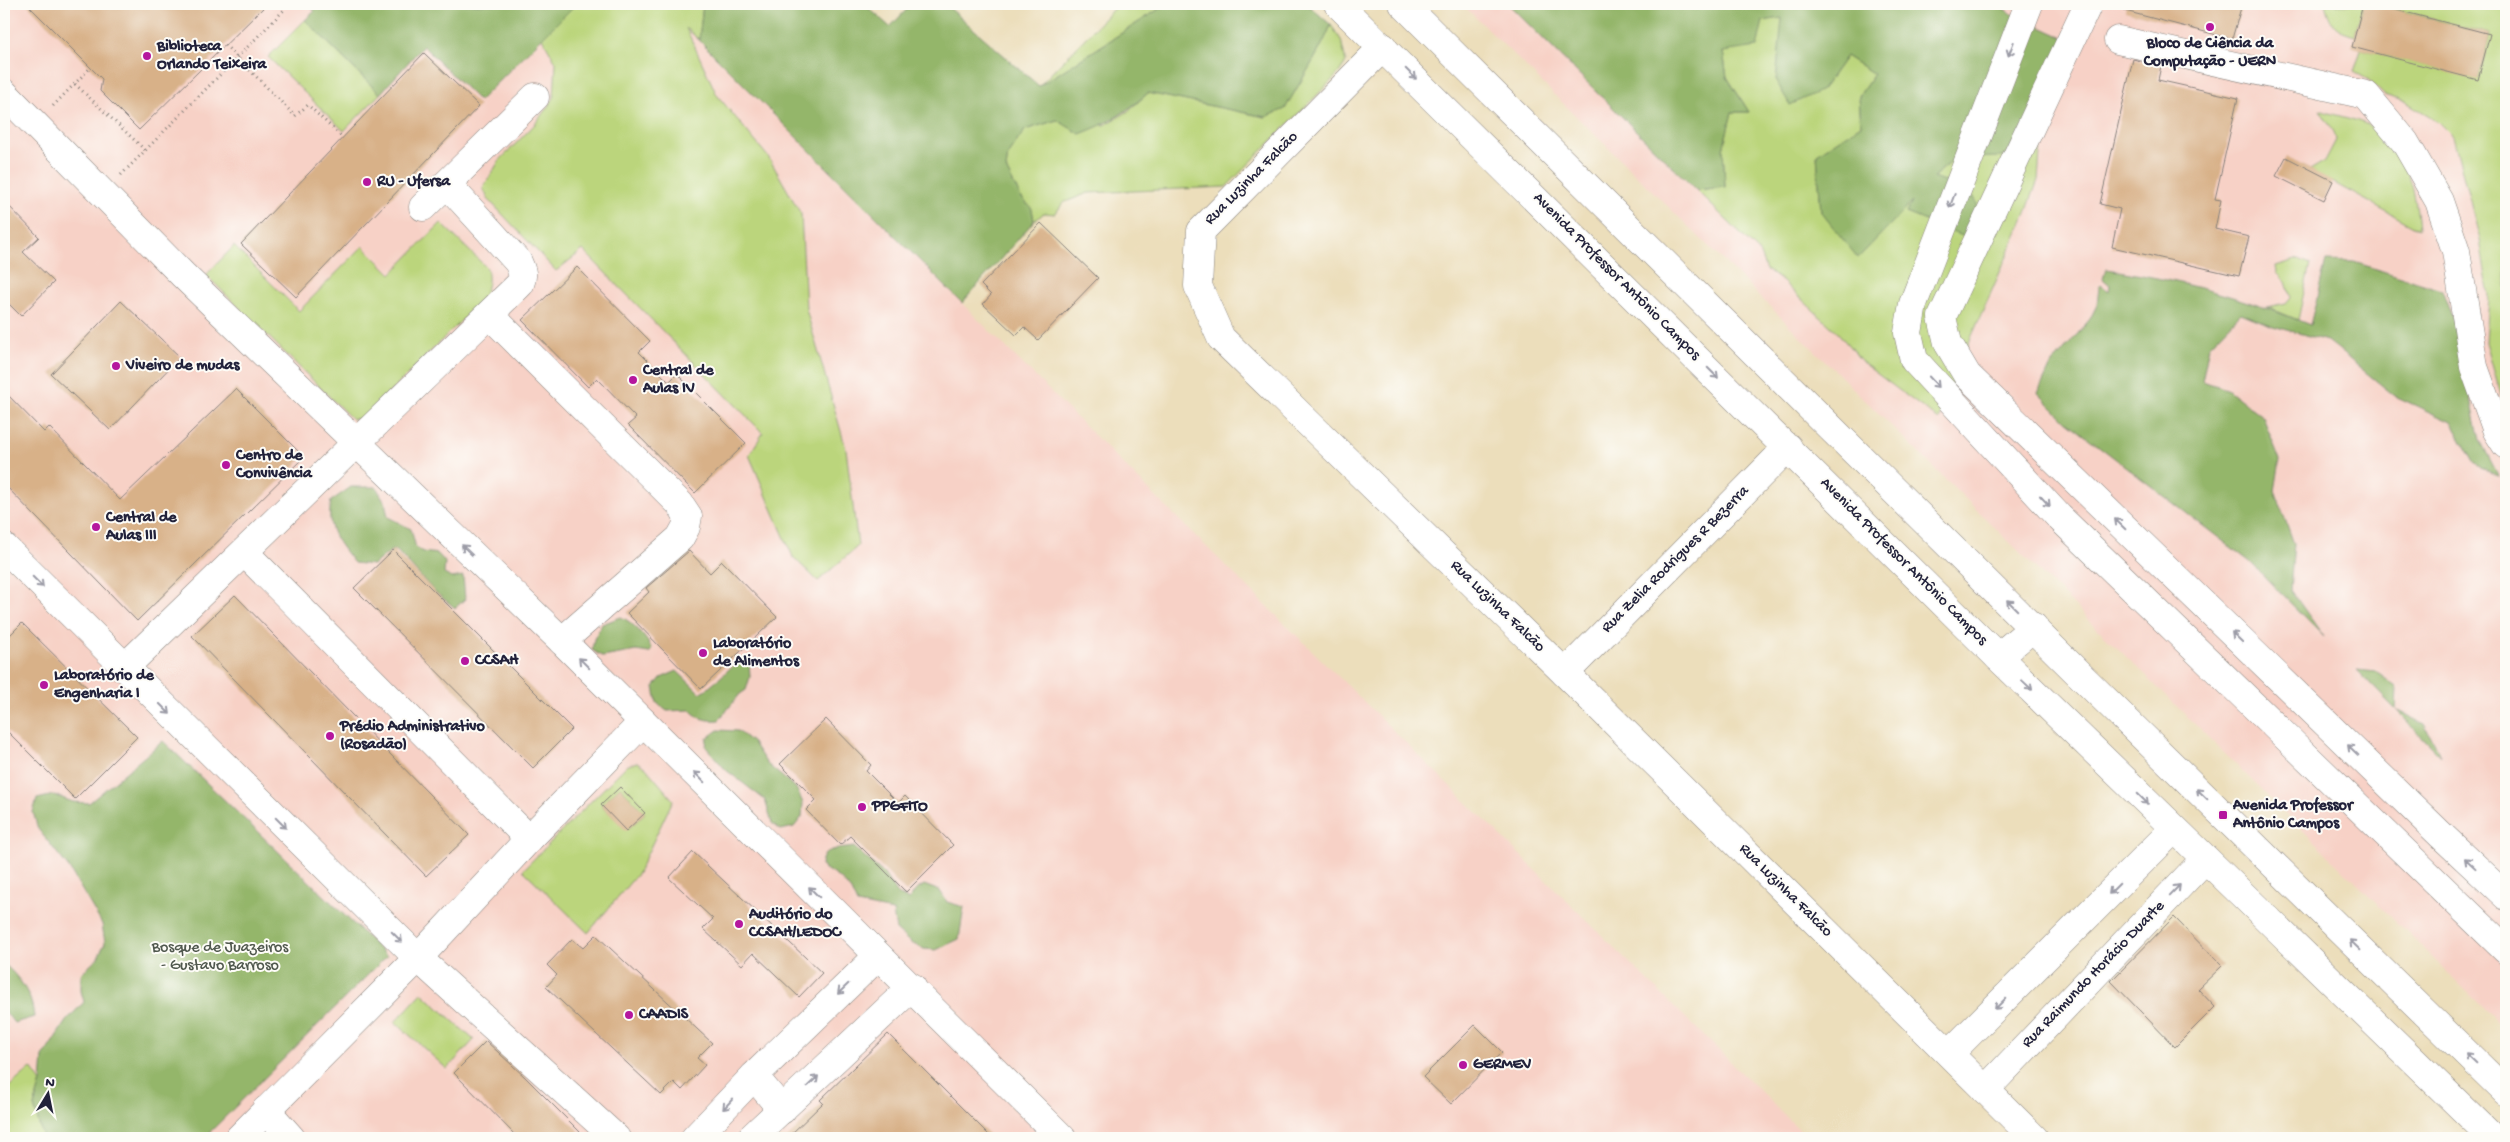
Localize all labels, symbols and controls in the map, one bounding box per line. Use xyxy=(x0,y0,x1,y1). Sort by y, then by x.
marker: Bloco de Ciência da Computação - UERN xyxy=(2204,21,2216,33)
place label: Bloco de Ciência da Computação - UERN xyxy=(2143,35,2277,72)
place label: Biblioteca Orlando Teixeira xyxy=(156,38,267,75)
one-way arrow xyxy=(2006,41,2015,56)
marker: Biblioteca Orlando Teixeira xyxy=(141,50,153,62)
one-way arrow xyxy=(1405,68,1417,81)
street label: Rua Luzinha Falcão xyxy=(1201,128,1303,230)
place label: RU - Ufersa xyxy=(376,172,451,192)
marker: RU - Ufersa xyxy=(361,176,373,188)
street label: Avenida Professor Antônio Campos xyxy=(1528,189,1705,366)
one-way arrow xyxy=(1947,193,1957,208)
place label: Viveiro de mudas xyxy=(125,357,240,376)
marker: Viveiro de mudas xyxy=(110,360,122,372)
place label: Central de Aulas IV xyxy=(642,362,714,399)
one-way arrow xyxy=(1707,367,1719,379)
marker: Central de Aulas IV xyxy=(627,374,639,386)
one-way arrow xyxy=(1928,376,1940,388)
place label: Centro de Convivência xyxy=(235,447,313,484)
marker: Centro de Convivência xyxy=(220,459,232,471)
street label: Avenida Professor Antônio Campos xyxy=(1815,474,1992,651)
street label: Rua Zelia Rodrigues R Bezerra xyxy=(1598,482,1754,638)
one-way arrow xyxy=(2039,495,2051,508)
place label: Central de Aulas III xyxy=(105,509,177,546)
one-way arrow xyxy=(2115,518,2127,530)
marker: Central de Aulas III xyxy=(90,521,102,533)
one-way arrow xyxy=(460,544,473,556)
street label: Rua Luzinha Falcão xyxy=(1446,557,1548,657)
one-way arrow xyxy=(32,575,44,588)
one-way arrow xyxy=(2006,599,2018,612)
one-way arrow xyxy=(2231,631,2243,643)
place label: Laboratório de Alimentos xyxy=(713,635,800,672)
marker: Laboratório de Alimentos xyxy=(697,647,709,659)
place label: CCSAH xyxy=(474,652,519,671)
marker: CCSAH xyxy=(459,655,471,667)
one-way arrow xyxy=(578,656,590,669)
place label: Laboratório de Engenharia I xyxy=(54,667,154,704)
marker: Laboratório de Engenharia I xyxy=(38,679,50,691)
one-way arrow xyxy=(2021,679,2033,691)
one-way arrow xyxy=(159,703,171,715)
place label: Prédio Administrativo (Rosadão) xyxy=(339,718,485,755)
marker: Prédio Administrativo (Rosadão) xyxy=(324,730,336,742)
one-way arrow xyxy=(2347,744,2360,756)
one-way arrow xyxy=(693,772,705,784)
one-way arrow xyxy=(2195,788,2208,800)
one-way arrow xyxy=(2137,793,2149,805)
place label: Avenida Professor Antônio Campos xyxy=(2232,796,2355,834)
place label: PPGFITO xyxy=(871,798,928,817)
marker: PPGFITO xyxy=(856,801,868,813)
marker: Avenida Professor Antônio Campos xyxy=(2217,809,2229,821)
one-way arrow xyxy=(275,817,287,829)
street label: Rua Luzinha Falcão xyxy=(1734,840,1836,942)
one-way arrow xyxy=(2464,857,2477,869)
one-way arrow xyxy=(2108,883,2121,895)
one-way arrow xyxy=(2169,884,2181,897)
one-way arrow xyxy=(808,886,820,898)
street label: Rua Raimundo Horácio Duarte xyxy=(2019,897,2170,1053)
place label: Auditório do CCSAH/LEDOC xyxy=(748,906,842,943)
marker: Auditório do CCSAH/LEDOC xyxy=(733,918,745,930)
one-way arrow xyxy=(390,931,403,943)
park label: Bosque de Juazeiros - Gustavo Barroso xyxy=(151,939,289,976)
one-way arrow xyxy=(2349,939,2362,951)
one-way arrow xyxy=(837,983,849,996)
one-way arrow xyxy=(1993,998,2006,1010)
place label: CAADIS xyxy=(638,1006,689,1025)
marker: CAADIS xyxy=(623,1009,635,1021)
one-way arrow xyxy=(2466,1053,2478,1065)
place label: GERMEV xyxy=(1473,1056,1532,1075)
marker: GERMEV xyxy=(1457,1059,1469,1071)
north arrow xyxy=(22,1070,72,1120)
text: N xyxy=(44,1074,56,1093)
one-way arrow xyxy=(806,1075,819,1087)
one-way arrow xyxy=(722,1097,734,1110)

